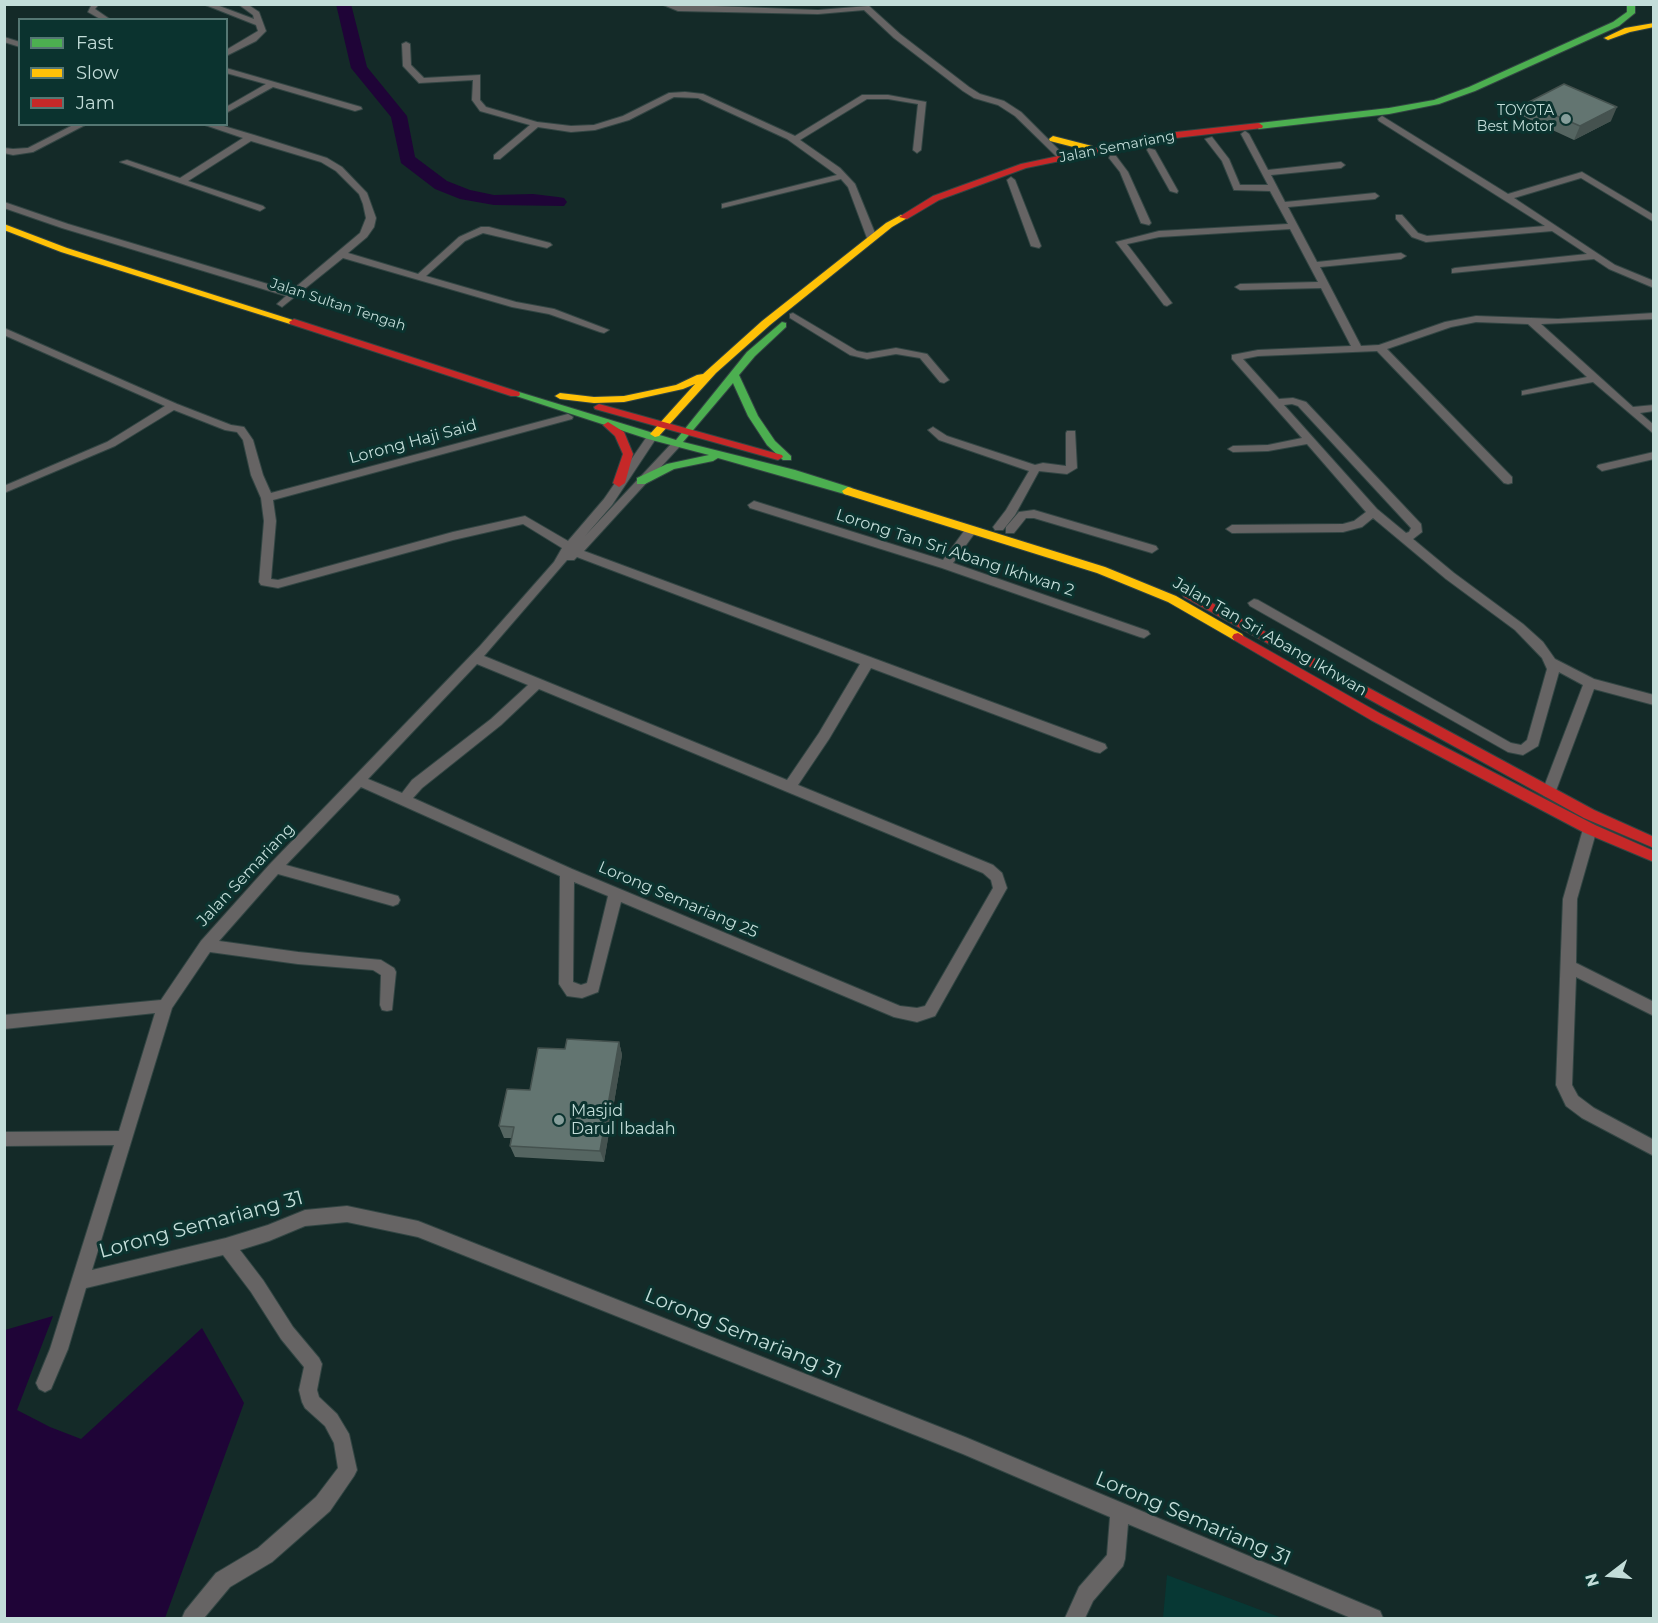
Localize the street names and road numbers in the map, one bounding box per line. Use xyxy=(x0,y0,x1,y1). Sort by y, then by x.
street label: Jalan Semariang xyxy=(1058,128,1176,166)
street label: Jalan Sultan Tengah xyxy=(268,275,408,335)
street label: Lorong Haji Said xyxy=(347,416,479,468)
street label: Lorong Tan Sri Abang Ikhwan 2 xyxy=(833,505,1077,601)
street label: Jalan Tan Sri Abang Ikhwan xyxy=(1170,574,1370,700)
street label: Jalan Semariang xyxy=(193,819,299,931)
street label: Lorong Semariang 25 xyxy=(595,858,761,942)
street label: Lorong Semariang 31 xyxy=(96,1186,306,1264)
street label: Lorong Semariang 31 xyxy=(641,1283,845,1385)
street label: Lorong Semariang 31 xyxy=(1092,1467,1294,1571)

